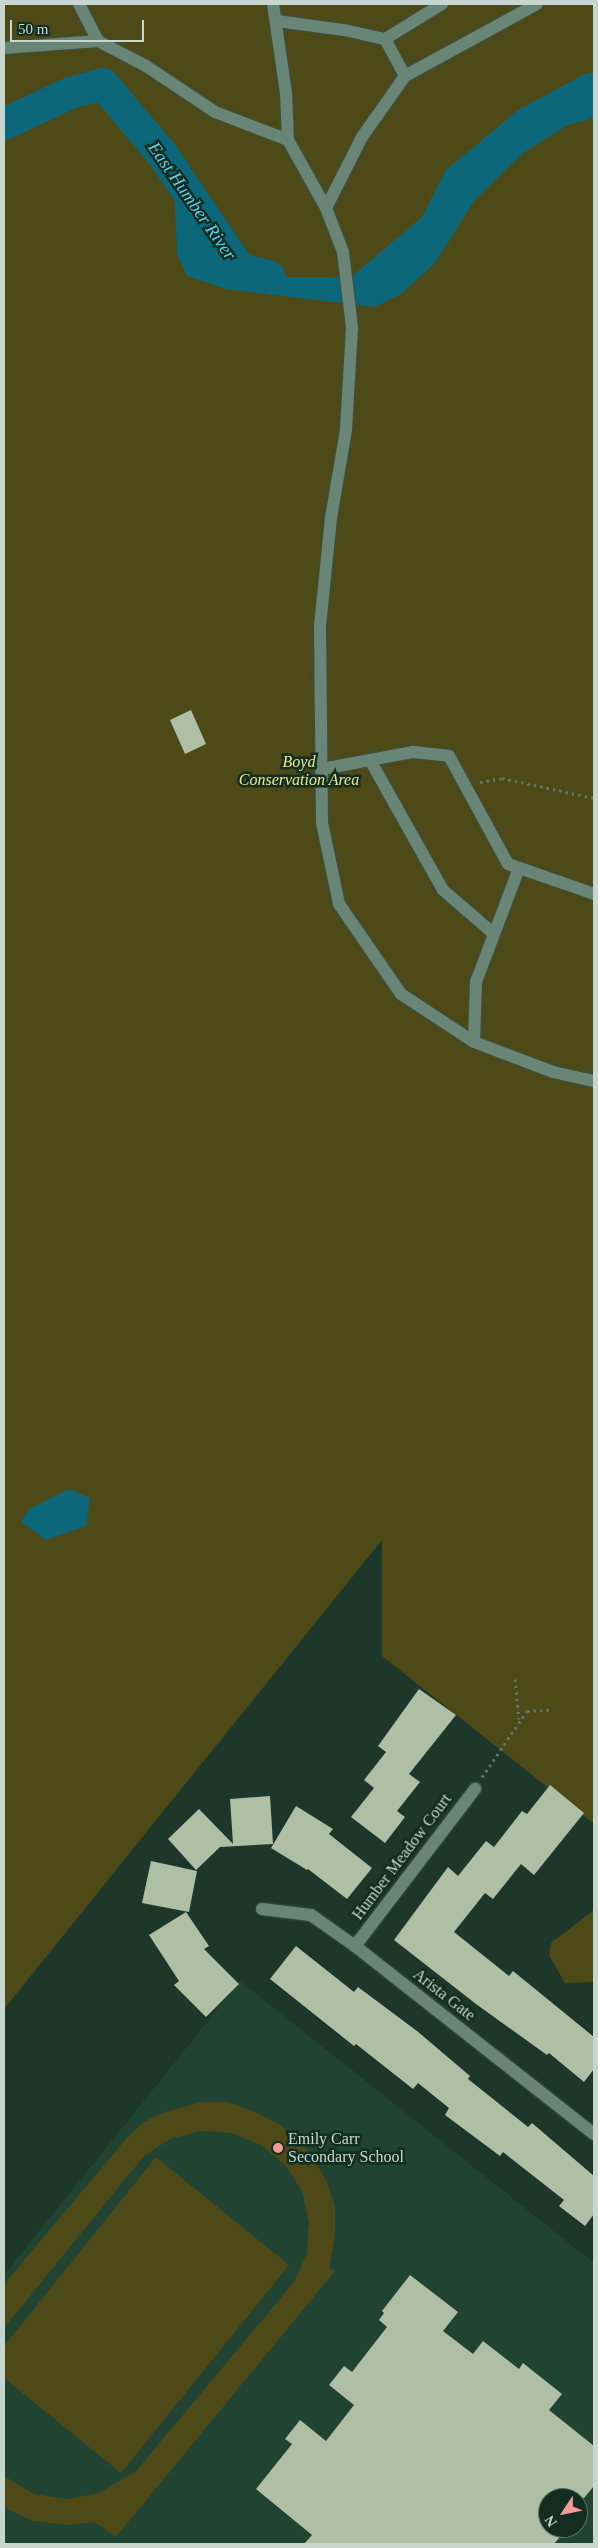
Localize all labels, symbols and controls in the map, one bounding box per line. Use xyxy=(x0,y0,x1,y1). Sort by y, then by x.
scale bar xyxy=(12,10,146,42)
text: 50 m xyxy=(18,21,48,37)
water label: East Humber River xyxy=(143,138,241,264)
park label: Boyd Conservation Area xyxy=(239,752,359,790)
street label: Humber Meadow Court xyxy=(348,1790,456,1924)
street label: Arista Gate xyxy=(409,1965,479,2025)
place label: Emily Carr Secondary School xyxy=(288,2129,404,2167)
marker: Emily Carr Secondary School xyxy=(272,2142,284,2154)
north arrow xyxy=(538,2488,588,2538)
text: N xyxy=(542,2513,560,2529)

